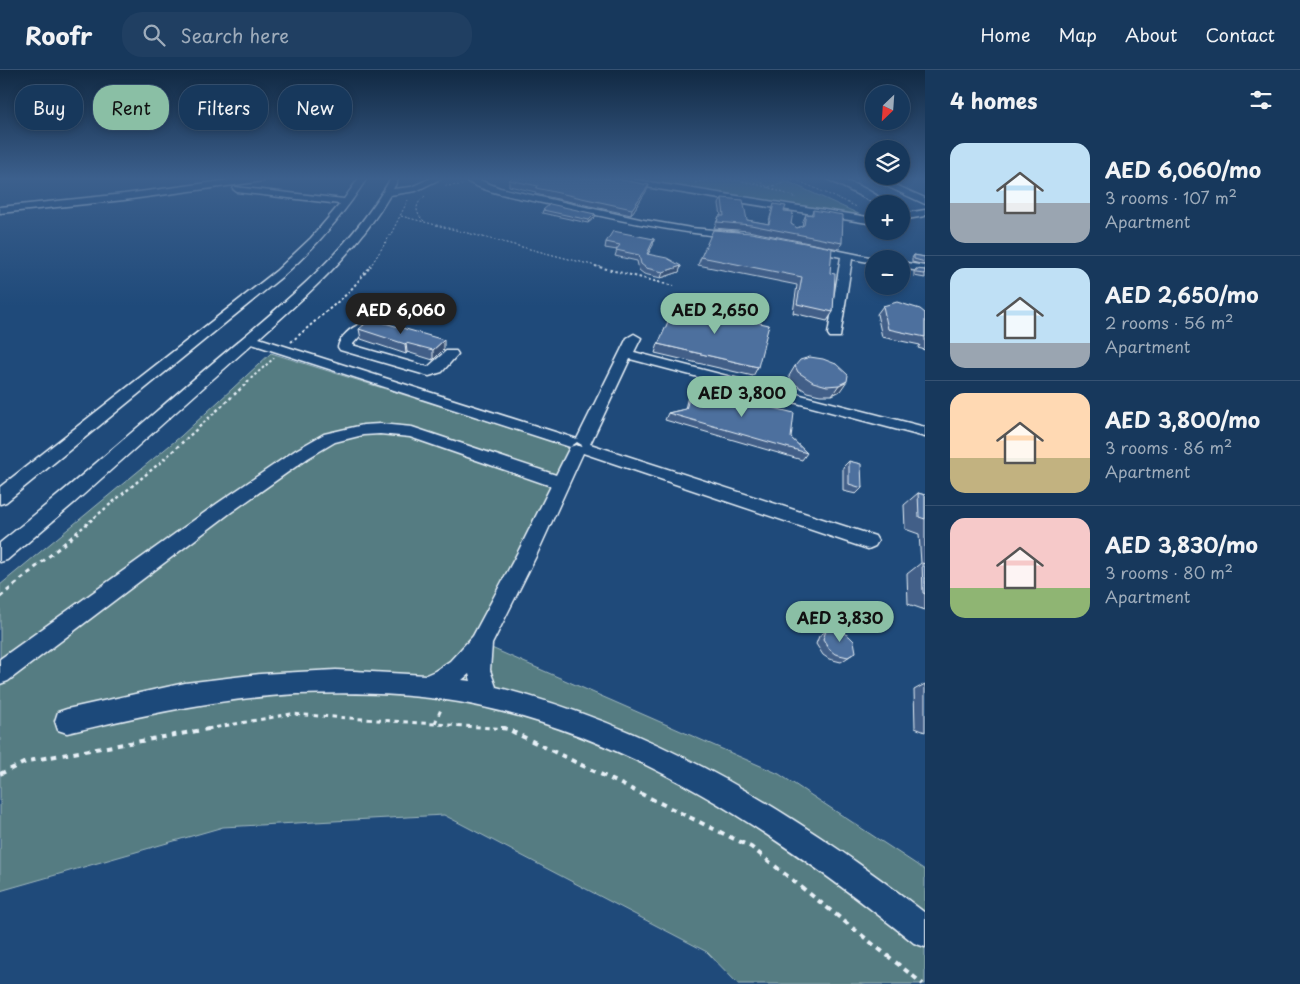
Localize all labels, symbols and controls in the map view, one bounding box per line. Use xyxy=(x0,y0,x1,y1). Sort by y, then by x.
search box xyxy=(122,12,472,57)
text: Roofr xyxy=(25,17,92,53)
icon: search xyxy=(140,21,168,49)
text: Search here xyxy=(180,21,289,49)
text: Home xyxy=(980,21,1030,48)
text: Map xyxy=(1058,21,1097,48)
text: About xyxy=(1125,21,1177,48)
text: Contact xyxy=(1205,21,1275,48)
text: 4 homes xyxy=(950,84,1037,116)
chip: Buy xyxy=(15,85,83,130)
chip: Rent xyxy=(93,85,169,130)
chip: Filters xyxy=(179,85,268,130)
chip: New xyxy=(278,85,352,130)
north arrow xyxy=(865,85,910,130)
map controls xyxy=(865,85,910,295)
icon: filters xyxy=(1247,86,1275,114)
button: layers xyxy=(865,140,910,185)
text: AED 6,060/mo xyxy=(1105,153,1261,185)
icon: home xyxy=(990,163,1050,223)
text: 3 rooms · 107 m² xyxy=(1105,185,1237,209)
button: + xyxy=(865,195,910,240)
text: Apartment xyxy=(1105,209,1190,233)
button: − xyxy=(865,250,910,295)
text: AED 2,650/mo xyxy=(1105,278,1259,310)
icon: home xyxy=(990,288,1050,348)
pin: AED 6,060 xyxy=(344,292,458,335)
pin: AED 2,650 xyxy=(658,292,772,335)
text: AED 6,060 xyxy=(357,297,445,321)
text: AED 2,650 xyxy=(671,297,759,321)
text: 2 rooms · 56 m² xyxy=(1105,310,1234,334)
text: Apartment xyxy=(1105,334,1190,358)
pin: AED 3,800 xyxy=(685,376,799,418)
text: AED 3,800 xyxy=(698,380,786,404)
text: AED 3,800/mo xyxy=(1105,403,1260,435)
icon: home xyxy=(990,413,1050,473)
text: 3 rooms · 86 m² xyxy=(1105,435,1232,459)
text: Apartment xyxy=(1105,459,1190,483)
text: AED 3,830/mo xyxy=(1105,528,1258,560)
icon: home xyxy=(990,538,1050,598)
text: 3 rooms · 80 m² xyxy=(1105,560,1233,584)
text: Apartment xyxy=(1105,584,1190,608)
pin: AED 3,830 xyxy=(783,600,897,643)
text: AED 3,830 xyxy=(797,605,883,629)

